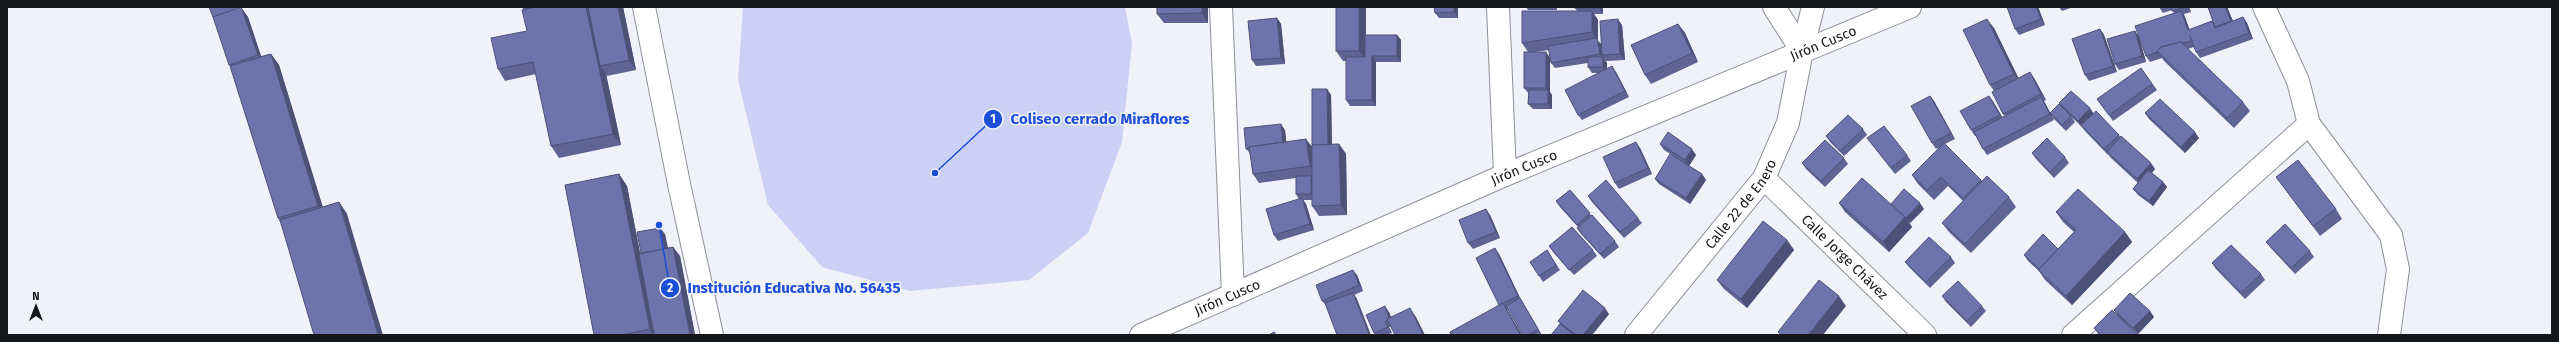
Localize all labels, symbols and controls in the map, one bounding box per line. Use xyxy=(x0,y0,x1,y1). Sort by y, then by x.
street label: Jirón Cusco xyxy=(1788,22,1859,65)
callout: Coliseo cerrado Miraflores xyxy=(983,105,1198,132)
text: Coliseo cerrado Miraflores xyxy=(1011,110,1189,128)
text: 1 xyxy=(990,112,996,126)
street label: Jirón Cusco xyxy=(1488,146,1560,189)
street label: Calle 22 de Enero xyxy=(1702,157,1780,252)
street label: Calle Jorge Chávez xyxy=(1798,211,1892,303)
callout: Institución Educativa No. 56435 xyxy=(660,275,909,302)
street label: Jirón Cusco xyxy=(1192,276,1263,320)
text: Institución Educativa No. 56435 xyxy=(688,279,900,297)
text: 2 xyxy=(667,281,673,295)
north arrow xyxy=(16,286,56,326)
text: N xyxy=(32,290,40,303)

